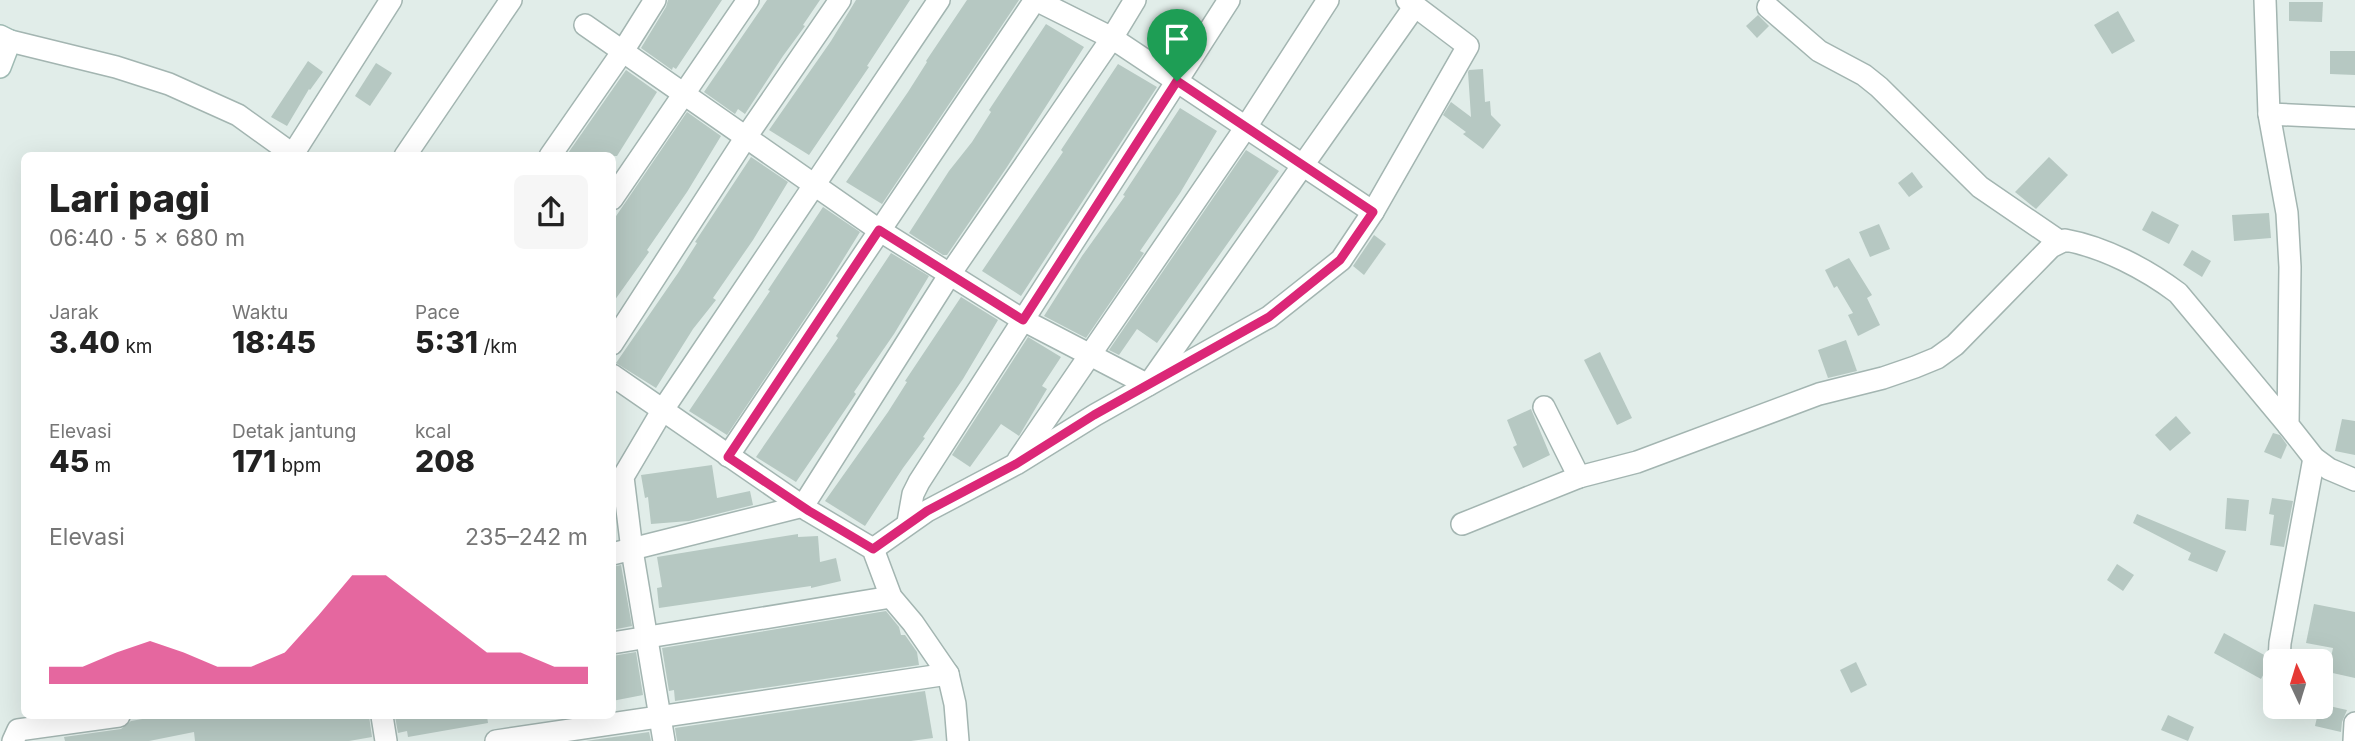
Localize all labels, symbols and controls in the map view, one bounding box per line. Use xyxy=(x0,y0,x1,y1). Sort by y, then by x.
pin xyxy=(1147,9,1207,81)
icon: arrive xyxy=(1158,20,1196,58)
text: Lari pagi xyxy=(49,175,210,221)
button: share xyxy=(514,175,588,249)
text: 06:40 · 5 × 680 m xyxy=(49,224,245,252)
text: Jarak xyxy=(49,301,99,324)
text: Waktu xyxy=(232,301,288,324)
text: Pace xyxy=(415,301,460,324)
text: 3.40 xyxy=(49,324,120,360)
text: 18:45 xyxy=(232,324,316,360)
text: 5:31 xyxy=(415,324,478,360)
text: km xyxy=(120,335,153,358)
text: /km xyxy=(478,335,517,358)
text: Elevasi xyxy=(49,420,112,443)
text: Detak jantung xyxy=(232,420,356,443)
text: kcal xyxy=(415,420,451,443)
text: 45 xyxy=(49,443,89,479)
text: 171 xyxy=(232,443,276,479)
text: 208 xyxy=(415,443,475,479)
text: m xyxy=(89,454,111,477)
text: bpm xyxy=(276,454,321,477)
text: Elevasi xyxy=(49,523,125,551)
text: 235–242 m xyxy=(465,523,588,551)
north arrow xyxy=(2263,649,2333,719)
map controls xyxy=(2263,649,2333,719)

